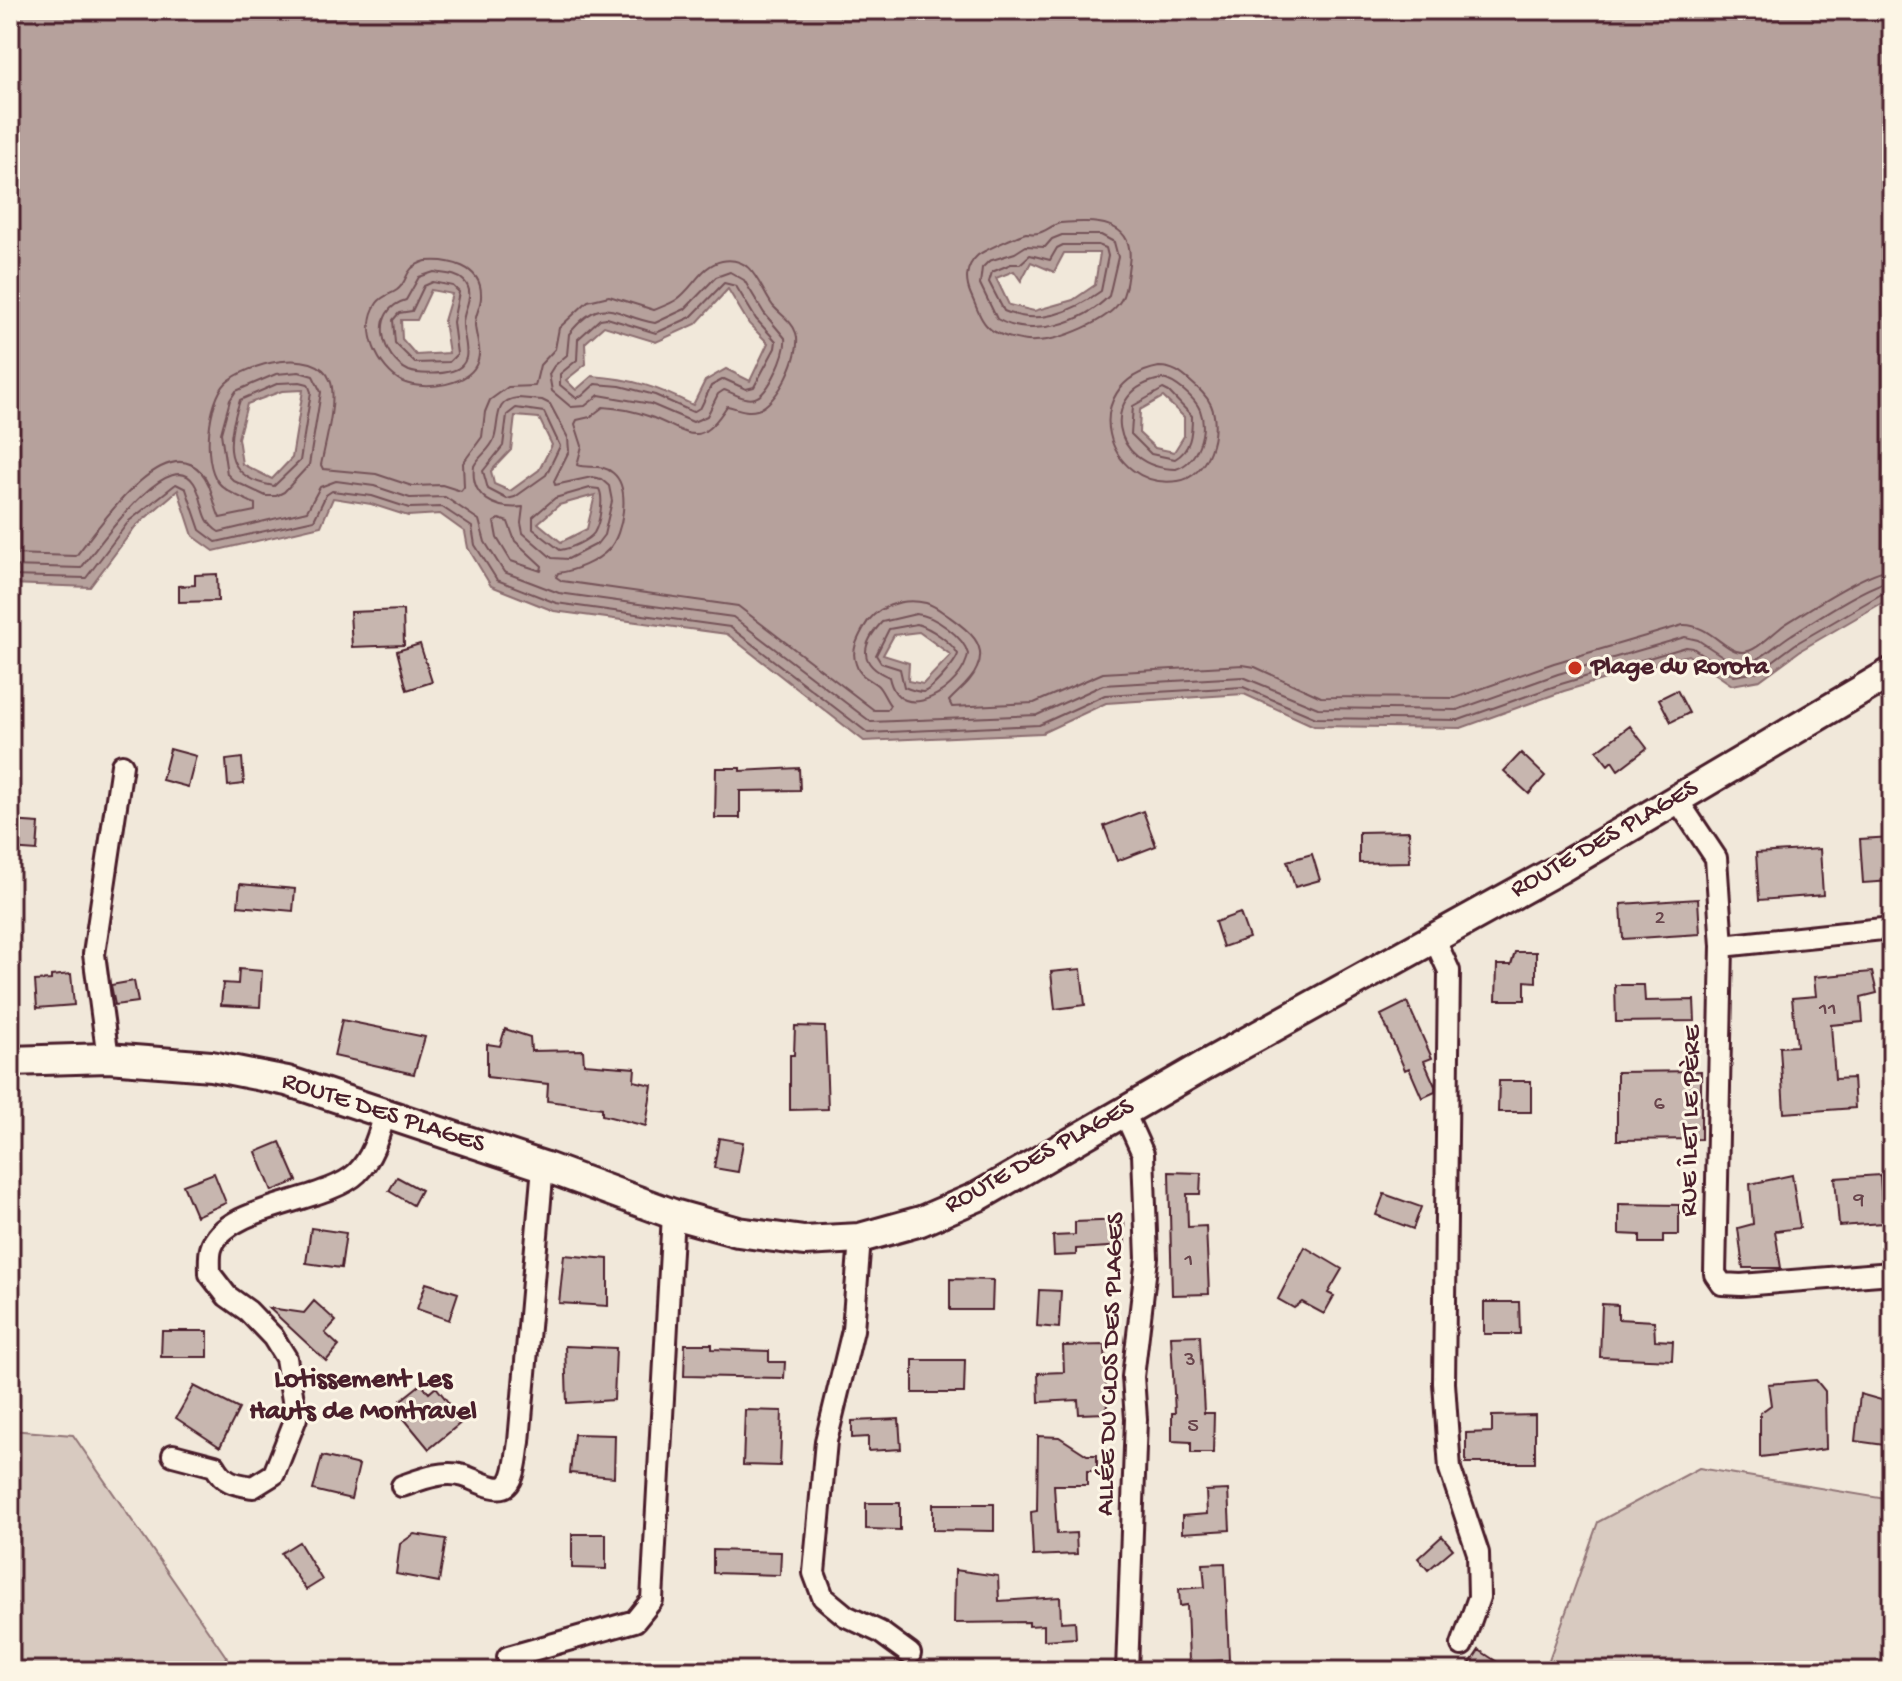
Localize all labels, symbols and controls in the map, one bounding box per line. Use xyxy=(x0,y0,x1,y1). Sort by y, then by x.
place label: Plage du Rorota xyxy=(1589,653,1770,684)
marker: Plage du Rorota xyxy=(1566,659,1584,677)
street label: ROUTE DES PLAGES xyxy=(1506,773,1705,906)
house number: 2 xyxy=(1655,906,1666,932)
house number: 11 xyxy=(1818,997,1837,1023)
street label: RUE ÎLET LE PÈRE xyxy=(1675,1024,1709,1217)
street label: ROUTE DES PLAGES xyxy=(277,1067,489,1162)
street label: ROUTE DES PLAGES xyxy=(940,1092,1141,1222)
house number: 6 xyxy=(1653,1092,1665,1118)
house number: 9 xyxy=(1852,1188,1865,1214)
street label: ALLÉE DU CLOS DES PLAGES xyxy=(1091,1211,1133,1516)
house number: 1 xyxy=(1184,1248,1193,1274)
house number: 3 xyxy=(1183,1348,1196,1374)
district label: Lotissement Les Hauts de Montravel xyxy=(249,1364,477,1429)
house number: 5 xyxy=(1187,1414,1199,1440)

